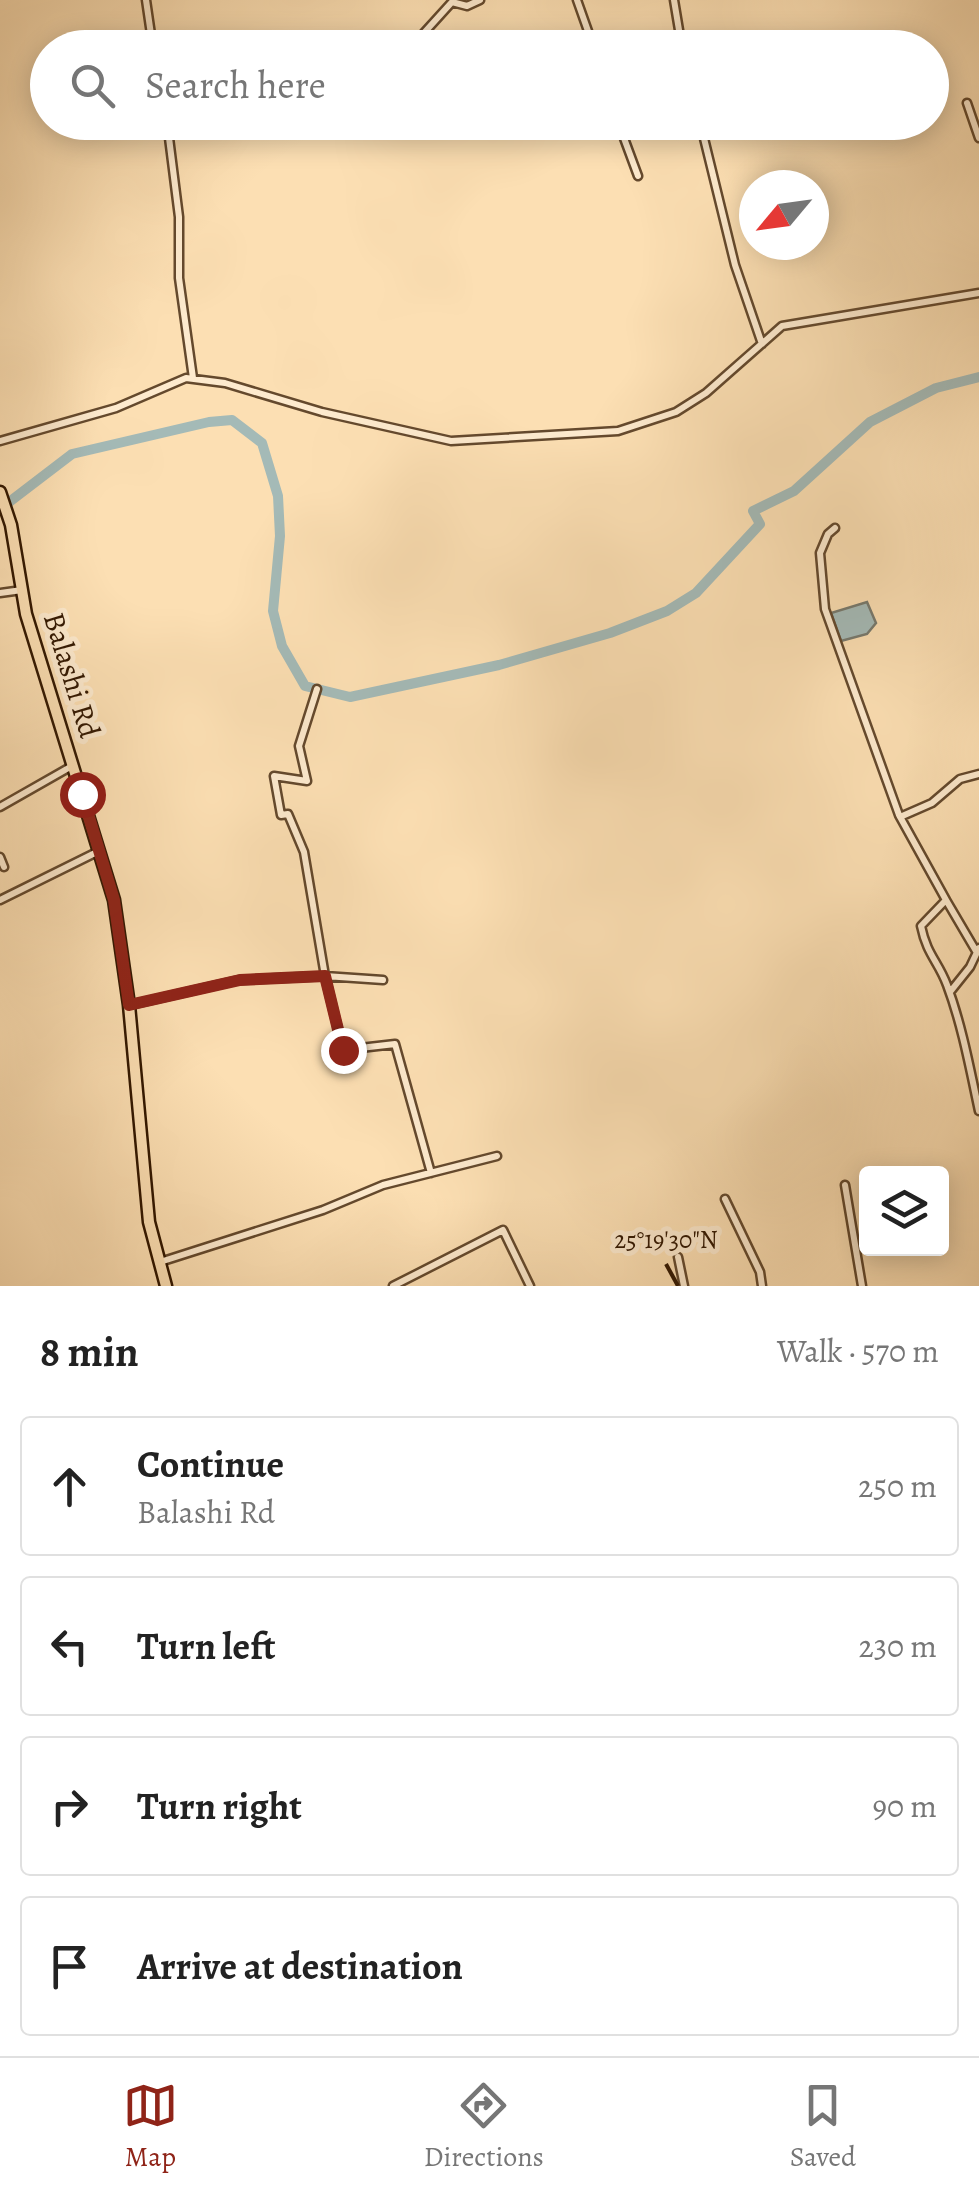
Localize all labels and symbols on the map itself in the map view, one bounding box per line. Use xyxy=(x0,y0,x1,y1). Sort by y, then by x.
north arrow xyxy=(739,170,829,260)
street label: Balashi Rd xyxy=(34,607,110,743)
route start xyxy=(60,772,106,818)
route end xyxy=(321,1028,367,1074)
text: 25°19'30"N xyxy=(614,1223,718,1257)

